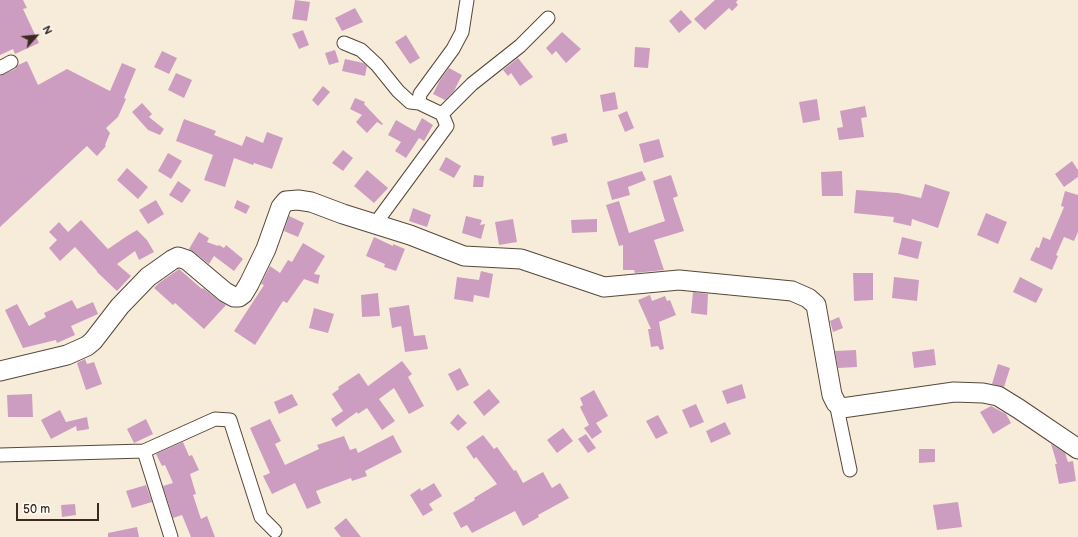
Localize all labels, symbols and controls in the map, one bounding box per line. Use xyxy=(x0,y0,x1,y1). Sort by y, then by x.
north arrow xyxy=(16,16,56,56)
text: N xyxy=(39,24,55,37)
scale bar xyxy=(18,495,101,521)
text: 50 m xyxy=(23,502,50,517)

